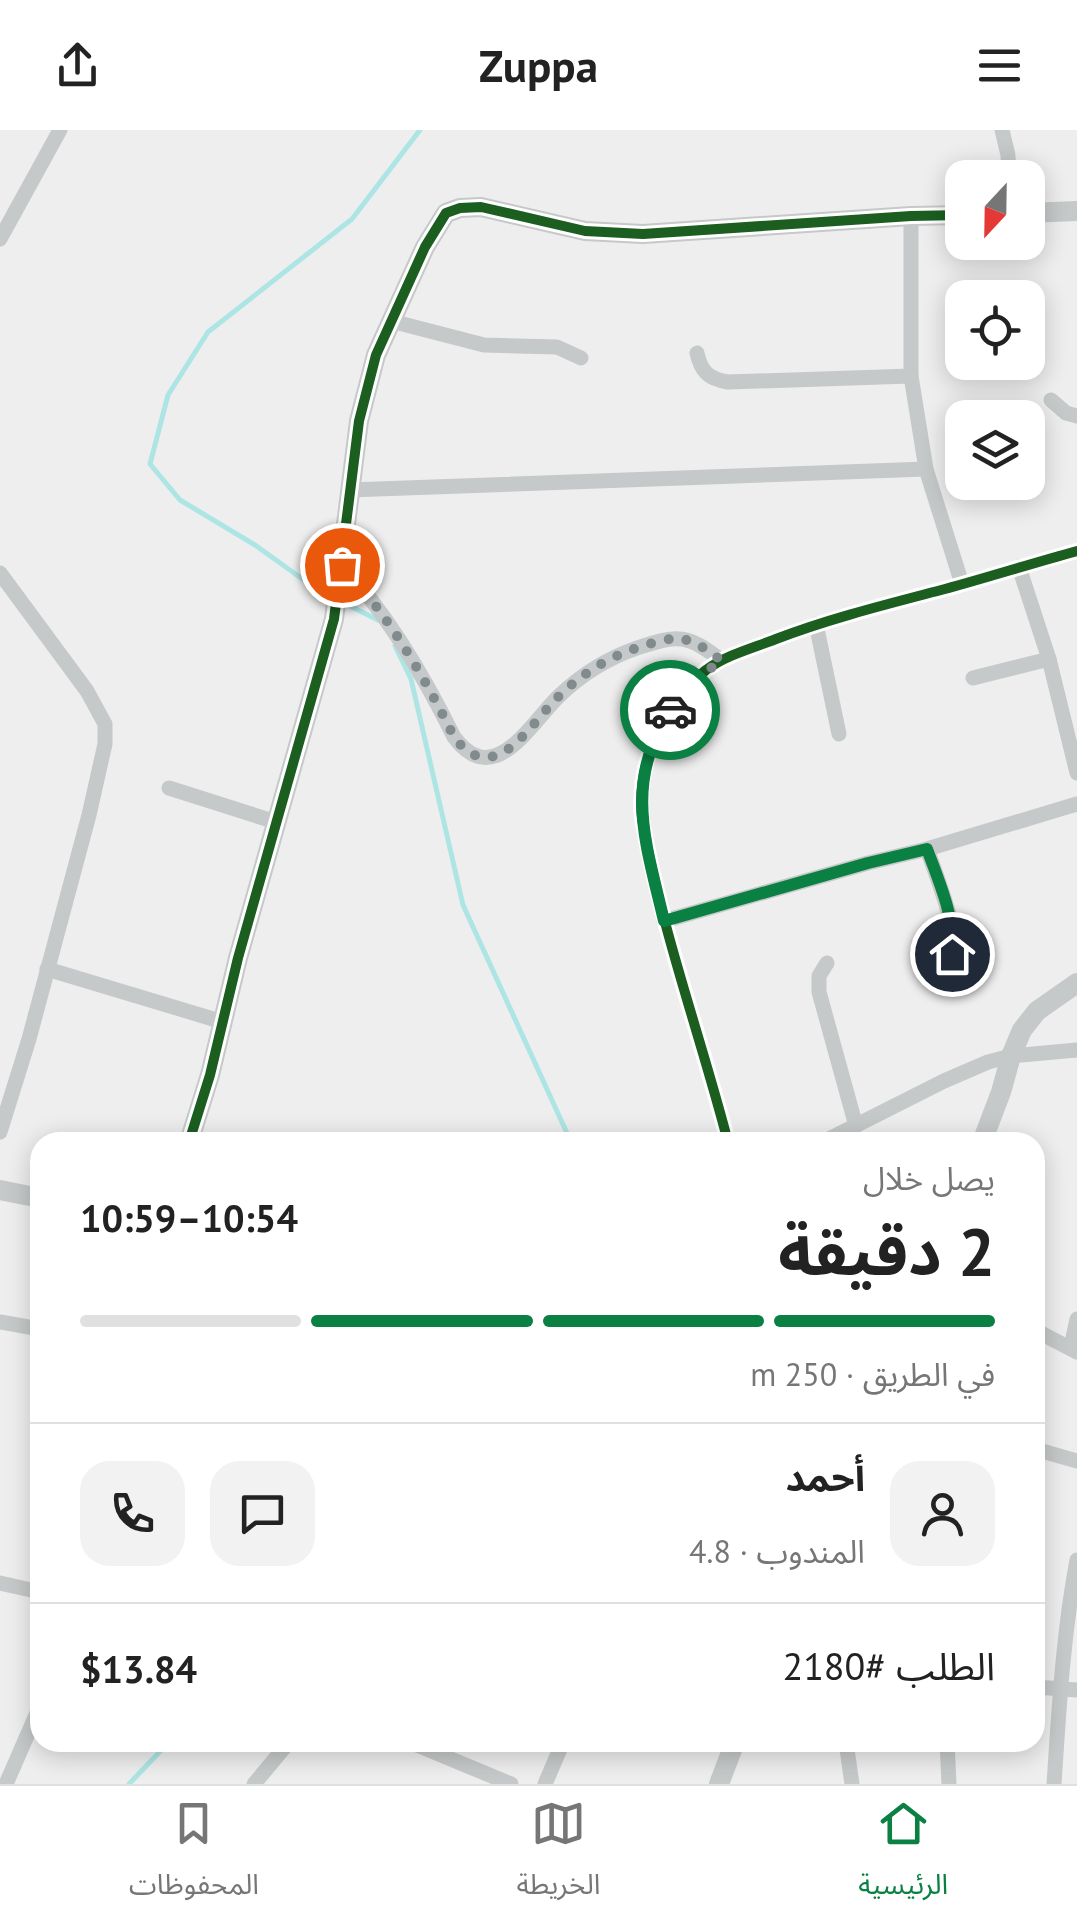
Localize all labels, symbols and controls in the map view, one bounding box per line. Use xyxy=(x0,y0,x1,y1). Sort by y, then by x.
text: Zuppa xyxy=(479,36,598,94)
icon: share xyxy=(50,38,105,93)
icon: menu xyxy=(972,38,1027,93)
north arrow xyxy=(945,160,1045,260)
map controls xyxy=(945,160,1045,500)
button: locate xyxy=(945,280,1045,380)
button: layers xyxy=(945,400,1045,500)
pin xyxy=(300,523,385,608)
icon: bag xyxy=(315,538,370,593)
courier xyxy=(620,660,720,760)
icon: car xyxy=(643,683,698,738)
pin xyxy=(910,912,995,997)
icon: home xyxy=(925,927,980,982)
text: يصل خلال xyxy=(863,1157,995,1199)
text: 10:54–10:59 xyxy=(80,1193,298,1242)
text: 2 دقيقة xyxy=(778,1209,995,1293)
text: في الطريق · 250 m xyxy=(750,1353,995,1395)
text: أحمد xyxy=(785,1452,865,1501)
button: phone xyxy=(80,1461,185,1566)
button: chat xyxy=(210,1461,315,1566)
button: person xyxy=(890,1461,995,1566)
text: المندوب · 4.8 xyxy=(689,1530,865,1572)
text: الطلب #2180 xyxy=(782,1641,995,1690)
text: $13.84 xyxy=(80,1644,197,1693)
tab: المحفوظات xyxy=(129,1796,259,1915)
tab: الخريطة xyxy=(517,1796,600,1915)
tab: الرئيسية xyxy=(858,1796,948,1915)

